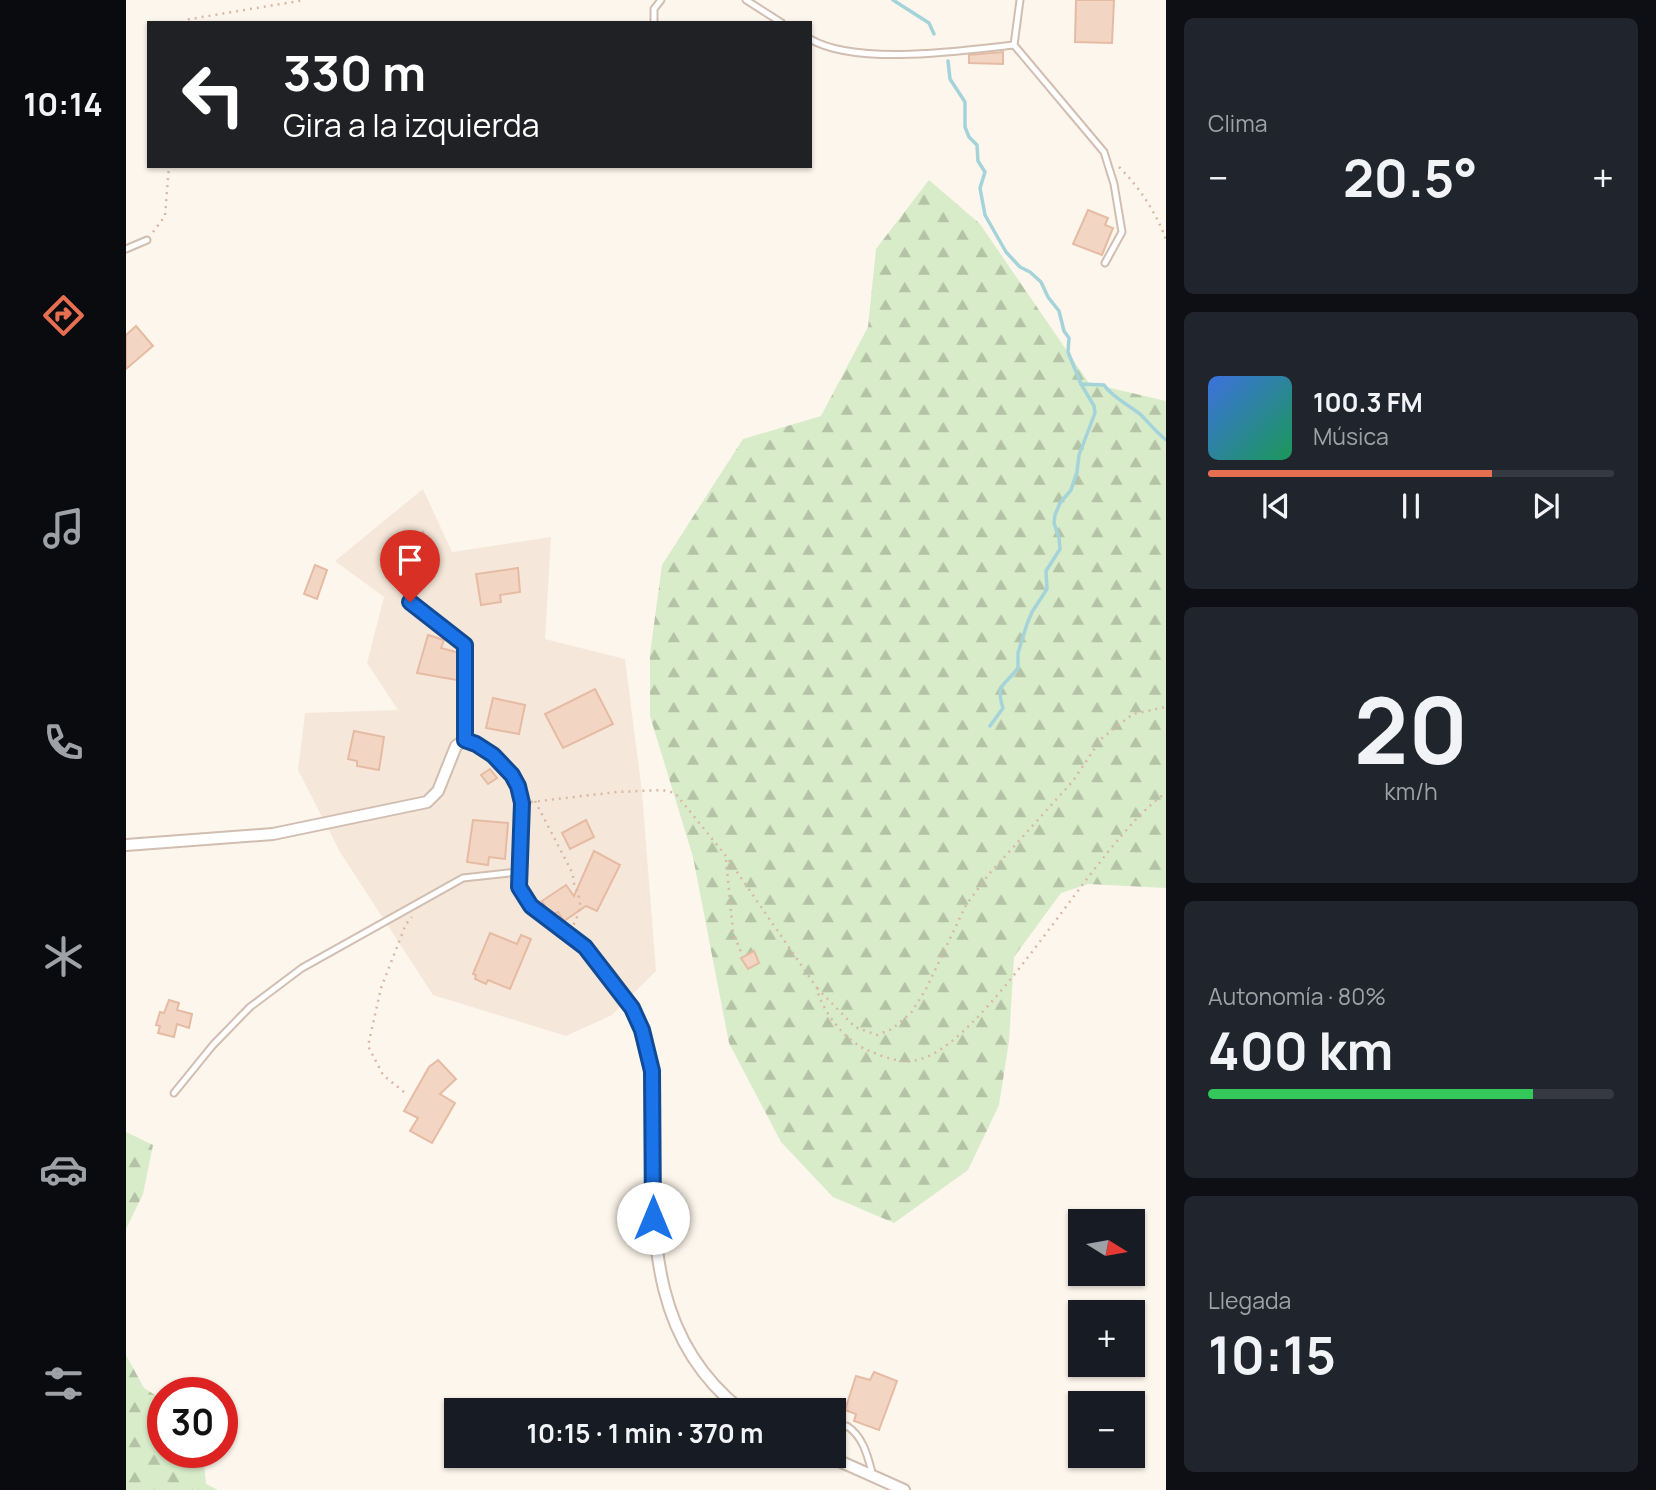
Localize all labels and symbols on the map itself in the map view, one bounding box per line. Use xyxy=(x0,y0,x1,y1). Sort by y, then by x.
pin xyxy=(380,530,440,602)
position arrow xyxy=(616,1181,690,1255)
north arrow xyxy=(1068,1209,1144,1286)
speed limit sign: 30 xyxy=(147,1377,238,1468)

